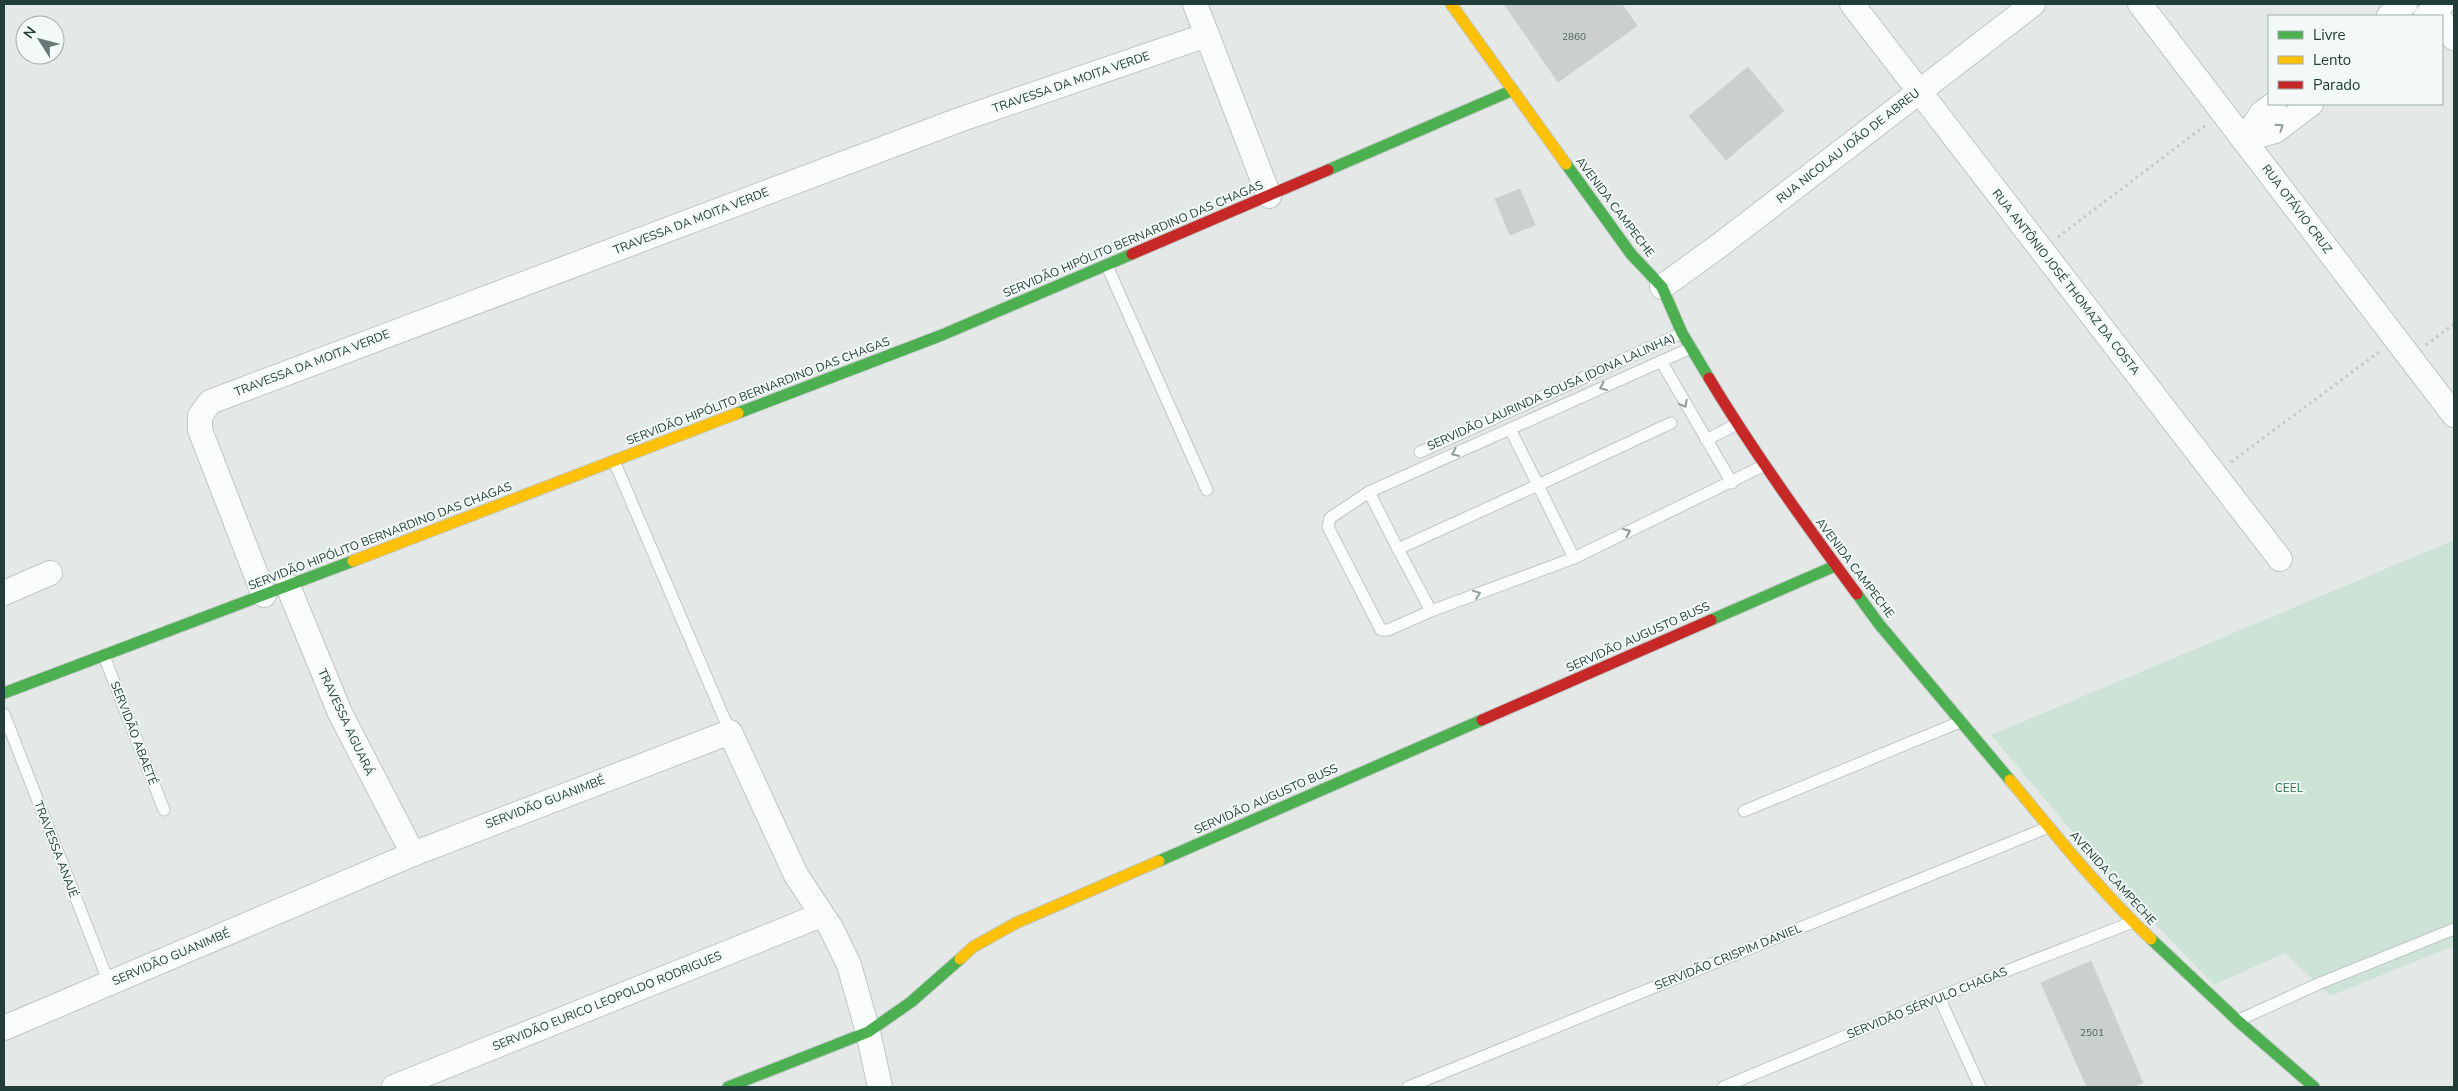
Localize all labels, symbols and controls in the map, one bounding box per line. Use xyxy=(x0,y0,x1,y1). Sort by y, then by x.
north arrow xyxy=(15,15,65,65)
legend xyxy=(2268,15,2443,105)
text: N xyxy=(19,23,41,42)
text: Livre xyxy=(2313,25,2346,45)
house number: 2860 xyxy=(1562,30,1586,44)
street label: TRAVESSA DA MOITA VERDE xyxy=(990,48,1152,116)
text: Lento xyxy=(2313,50,2351,70)
text: Parado xyxy=(2313,75,2360,95)
street label: RUA NICOLAU JOÃO DE ABREU xyxy=(1773,85,1923,207)
one-way arrow xyxy=(2274,124,2284,133)
street label: AVENIDA CAMPECHE xyxy=(1572,154,1658,260)
street label: RUA OTÁVIO CRUZ xyxy=(2258,161,2336,257)
street label: SERVIDÃO HIPÓLITO BERNARDINO DAS CHAGAS xyxy=(1000,177,1266,301)
street label: TRAVESSA DA MOITA VERDE xyxy=(611,184,771,258)
street label: RUA ANTÔNIO JOSÉ THOMAZ DA COSTA xyxy=(1988,186,2144,378)
street label: TRAVESSA DA MOITA VERDE xyxy=(232,326,392,400)
street label: SERVIDÃO LAURINDA SOUSA (DONA LALINHA) xyxy=(1424,330,1678,454)
street label: SERVIDÃO HIPÓLITO BERNARDINO DAS CHAGAS xyxy=(624,333,892,449)
one-way arrow xyxy=(1599,380,1608,391)
one-way arrow xyxy=(1678,398,1688,407)
one-way arrow xyxy=(1451,447,1460,458)
street label: SERVIDÃO HIPÓLITO BERNARDINO DAS CHAGAS xyxy=(246,478,514,594)
street label: AVENIDA CAMPECHE xyxy=(1812,515,1898,621)
one-way arrow xyxy=(1622,528,1631,539)
one-way arrow xyxy=(1472,590,1481,600)
street label: SERVIDÃO AUGUSTO BUSS xyxy=(1564,598,1712,676)
street label: TRAVESSA AGUARÁ xyxy=(314,666,378,778)
street label: SERVIDÃO ABAETÉ xyxy=(107,679,161,787)
street label: SERVIDÃO AUGUSTO BUSS xyxy=(1192,760,1340,838)
street label: SERVIDÃO GUANIMBÉ xyxy=(483,772,607,832)
park label: CEEL xyxy=(2275,780,2304,796)
street label: TRAVESSA ANAJÉ xyxy=(30,798,82,900)
street label: AVENIDA CAMPECHE xyxy=(2066,827,2160,929)
street label: SERVIDÃO CRISPIM DANIEL xyxy=(1652,920,1804,994)
street label: SERVIDÃO GUANIMBÉ xyxy=(110,925,232,989)
street label: SERVIDÃO EURICO LEOPOLDO RODRIGUES xyxy=(490,947,724,1055)
street label: SERVIDÃO SÉRVULO CHAGAS xyxy=(1845,963,2009,1043)
house number: 2501 xyxy=(2080,1026,2104,1040)

